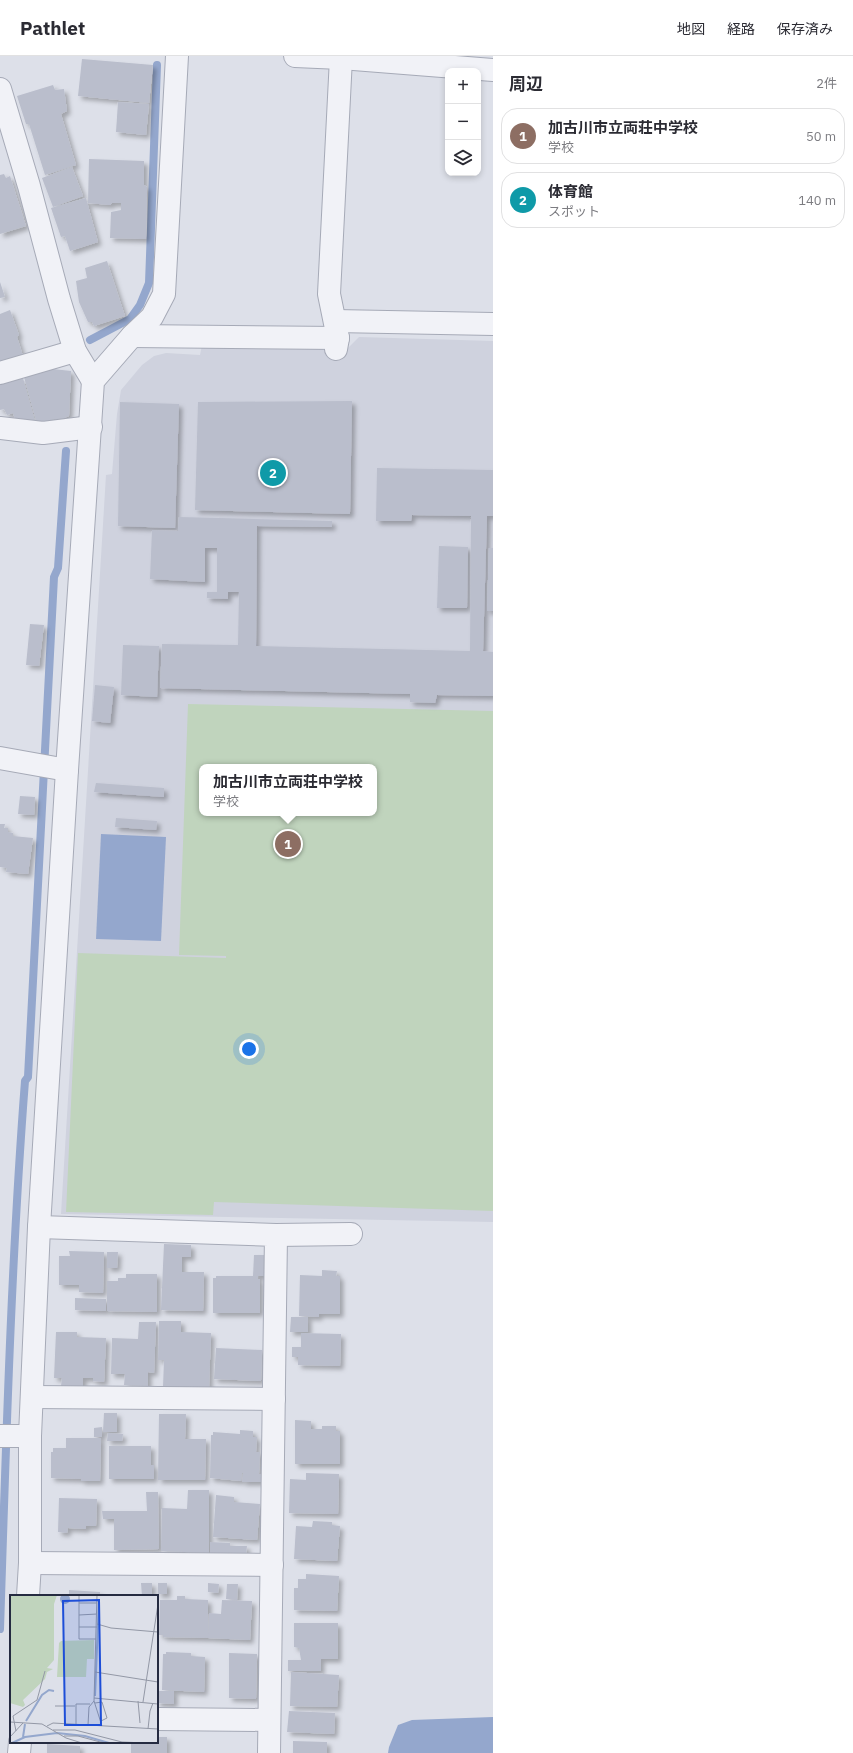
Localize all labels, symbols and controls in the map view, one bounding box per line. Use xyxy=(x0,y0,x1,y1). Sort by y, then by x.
text: Pathlet xyxy=(20,16,85,40)
text: 地図 xyxy=(677,20,705,38)
text: 経路 xyxy=(727,20,755,38)
text: 保存済み xyxy=(777,20,833,38)
map controls xyxy=(445,68,481,176)
button: + xyxy=(445,68,481,104)
text: 周辺 xyxy=(509,73,543,95)
text: 2件 xyxy=(816,75,837,92)
button: − xyxy=(445,104,481,140)
text: 加古川市立両荘中学校 xyxy=(548,118,698,137)
text: 1 xyxy=(519,128,527,145)
text: 50 m xyxy=(806,128,836,145)
text: 学校 xyxy=(548,139,574,156)
button: layers xyxy=(445,140,481,176)
text: 体育館 xyxy=(548,182,593,201)
text: 2 xyxy=(519,192,527,209)
text: 140 m xyxy=(798,192,836,209)
text: スポット xyxy=(548,203,600,220)
pin: 2 xyxy=(260,458,286,488)
popup xyxy=(199,764,377,816)
text: 加古川市立両荘中学校 xyxy=(213,772,363,791)
text: 学校 xyxy=(213,793,239,810)
pin: 1 xyxy=(275,829,301,859)
your location xyxy=(239,1039,259,1059)
inset map xyxy=(10,1595,158,1743)

